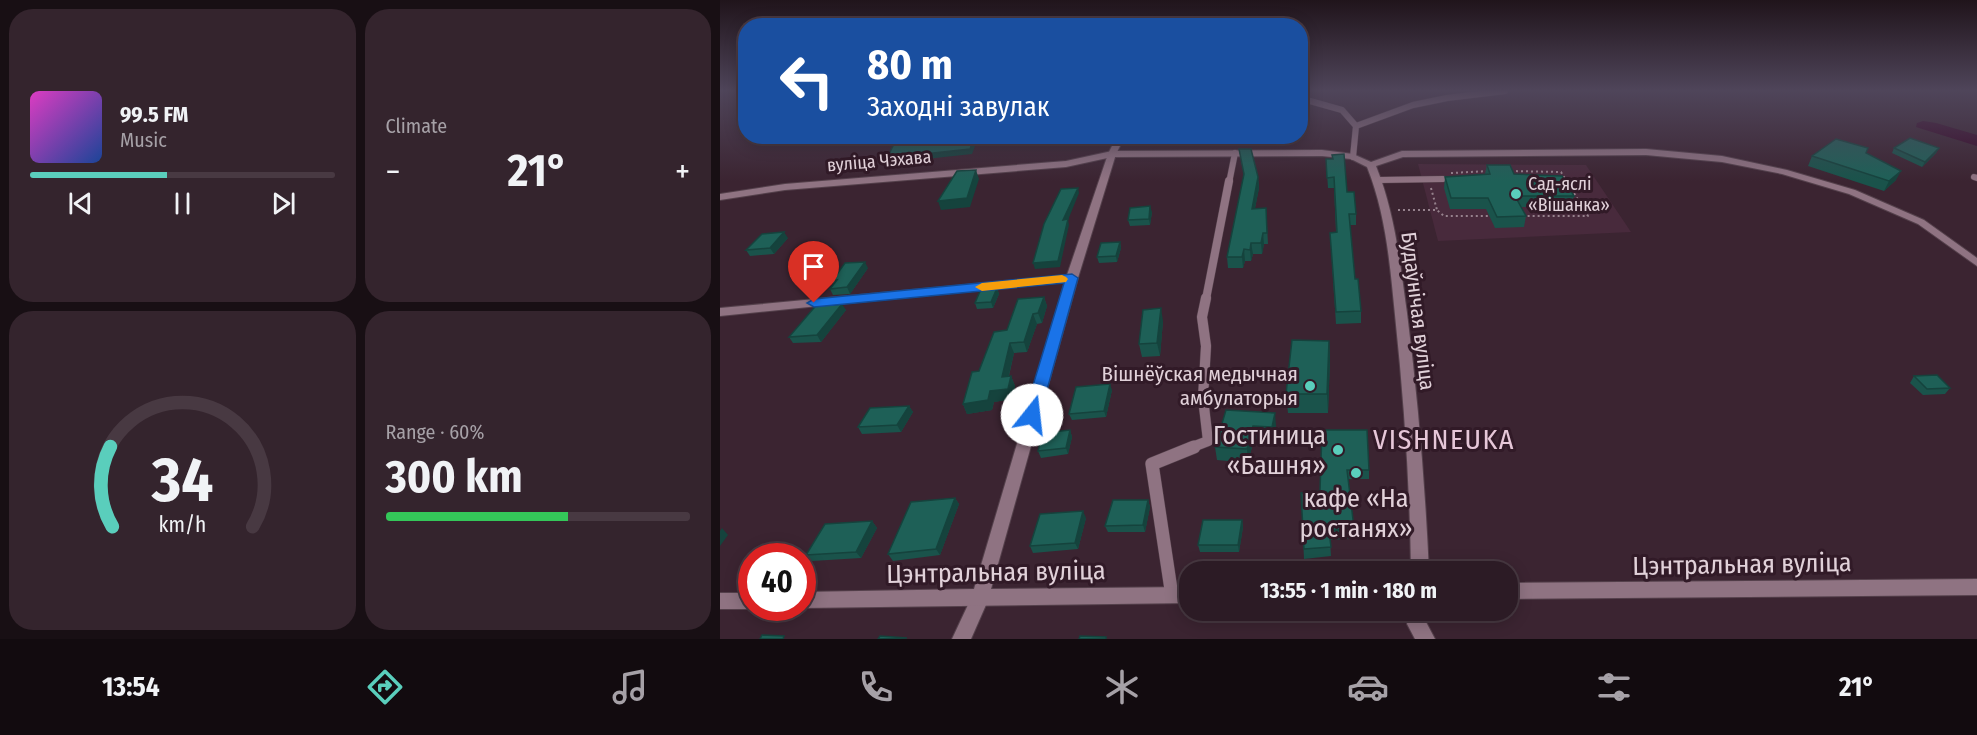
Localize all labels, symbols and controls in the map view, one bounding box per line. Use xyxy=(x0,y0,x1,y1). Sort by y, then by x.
text: 80 m xyxy=(867,40,953,90)
icon: left xyxy=(768,42,846,120)
text: Заходні завулак xyxy=(867,91,1049,123)
text: 99.5 FM xyxy=(120,101,188,128)
text: Climate xyxy=(386,114,447,138)
text: Music xyxy=(120,128,167,152)
text: 21° xyxy=(508,144,568,198)
street label: вуліца Чэхава xyxy=(826,145,932,177)
text: − xyxy=(386,152,400,192)
text: + xyxy=(675,152,690,192)
place label: Сад-яслі «Вішанка» xyxy=(1528,173,1610,216)
icon: previous xyxy=(64,187,97,220)
icon: pause xyxy=(166,187,199,220)
icon: next xyxy=(267,187,300,220)
marker: Сад-яслі «Вішанка» xyxy=(1509,187,1523,201)
street label: Будаўнічая вуліца xyxy=(1395,230,1441,392)
pin xyxy=(788,241,839,303)
icon: arrive xyxy=(797,250,830,283)
place label: Вішнёўская медычная амбулаторыя xyxy=(1102,361,1298,411)
marker: Вішнёўская медычная амбулаторыя xyxy=(1303,379,1317,393)
position arrow xyxy=(1000,383,1064,447)
text: Range · 60% xyxy=(386,420,484,444)
place label: Гостиница «Башня» xyxy=(1213,420,1326,481)
district label: VISHNEUKA xyxy=(1373,423,1515,456)
text: 34 xyxy=(151,443,213,518)
marker: Гостиница «Башня» xyxy=(1331,443,1345,457)
text: 300 km xyxy=(386,450,523,504)
marker: кафе «На ростанях» xyxy=(1349,466,1363,480)
place label: кафе «На ростанях» xyxy=(1299,483,1413,544)
text: km/h xyxy=(158,513,206,539)
speed limit sign: 40 xyxy=(738,543,816,621)
street label: Цэнтральная вуліца xyxy=(1632,547,1852,582)
street label: Цэнтральная вуліца xyxy=(886,555,1106,590)
text: 13:55 · 1 min · 180 m xyxy=(1260,577,1437,604)
icon: directions xyxy=(364,666,406,708)
icon: music xyxy=(609,666,651,708)
icon: phone xyxy=(855,666,897,708)
icon: climate xyxy=(1101,666,1143,708)
icon: car xyxy=(1347,666,1389,708)
icon: filters xyxy=(1593,666,1635,708)
text: 13:54 xyxy=(102,671,160,703)
text: 21° xyxy=(1839,671,1875,703)

